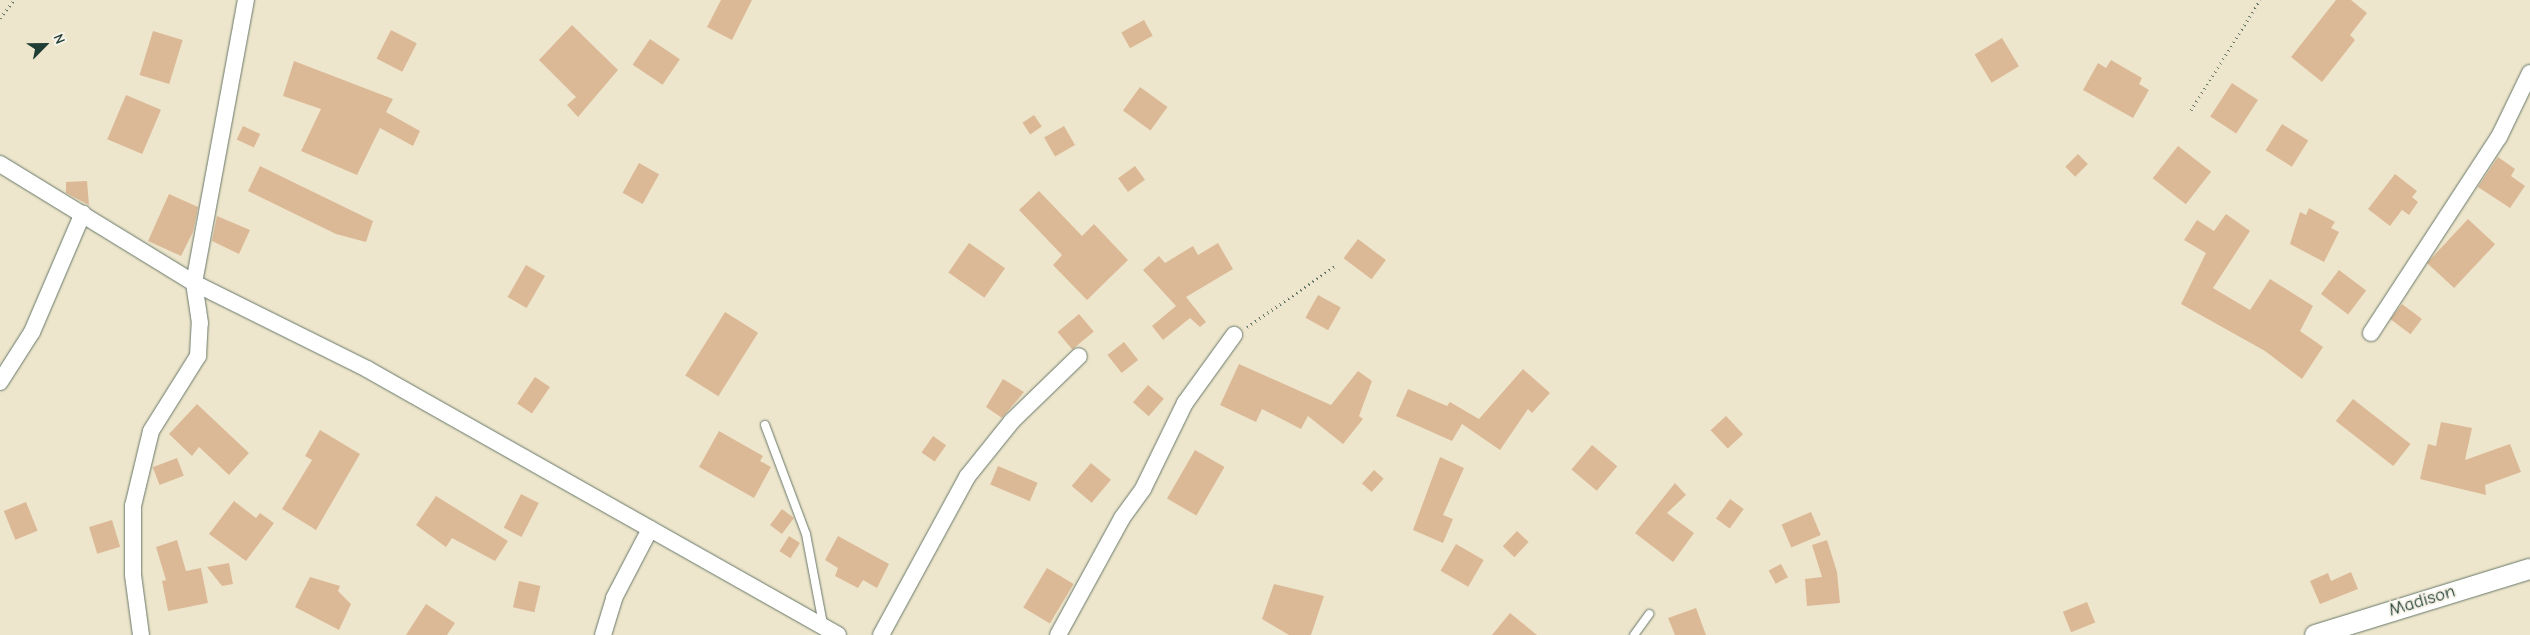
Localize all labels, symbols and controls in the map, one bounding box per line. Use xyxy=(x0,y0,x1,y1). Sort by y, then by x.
north arrow xyxy=(20,20,70,70)
text: N xyxy=(50,31,69,46)
street label: Madison xyxy=(2386,580,2458,622)

